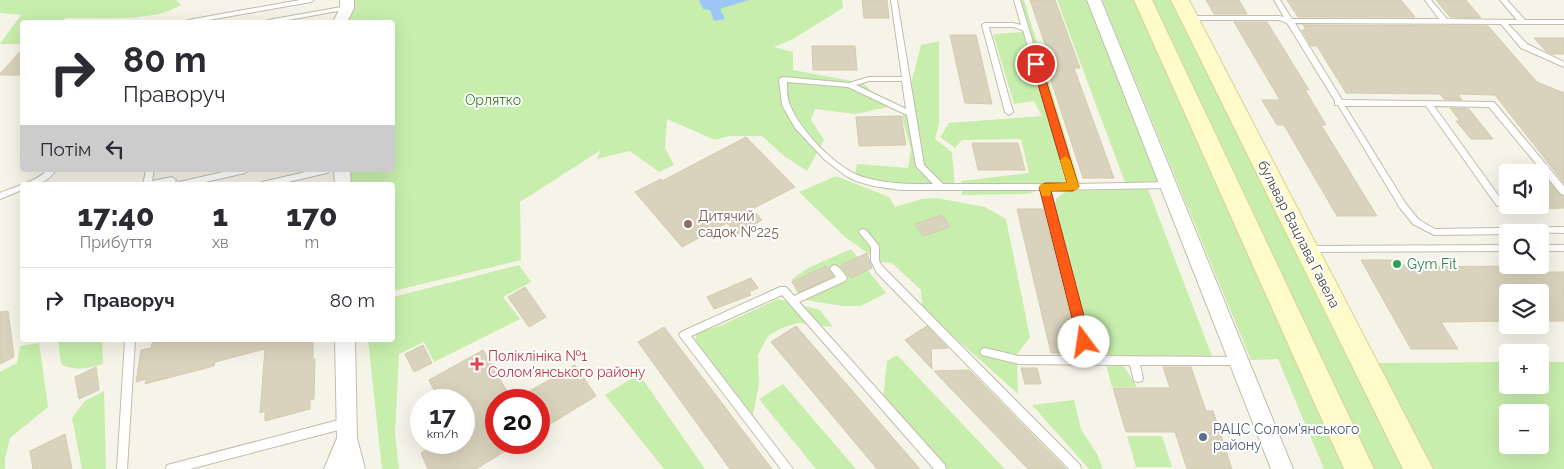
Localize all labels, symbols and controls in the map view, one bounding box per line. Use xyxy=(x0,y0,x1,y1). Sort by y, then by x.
text: 80 m xyxy=(123,39,207,80)
icon: right xyxy=(40,40,105,105)
pin xyxy=(1015,43,1057,85)
icon: arrive xyxy=(1022,50,1050,78)
text: Праворуч xyxy=(123,81,226,107)
park label: Орлятко xyxy=(465,92,521,108)
icon: left xyxy=(101,135,129,163)
text: Потім xyxy=(40,138,91,160)
street label: бульвар Вацлава Гавела xyxy=(1255,158,1343,310)
map controls xyxy=(1499,164,1549,454)
button: sound xyxy=(1499,164,1549,214)
text: 17:40 xyxy=(78,198,154,233)
text: 1 xyxy=(213,198,228,233)
text: 170 xyxy=(286,198,337,233)
place label: Дитячий садок №225 xyxy=(698,208,779,240)
marker: Дитячий садок №225 xyxy=(682,218,694,230)
button: search xyxy=(1499,224,1549,274)
text: Прибуття xyxy=(80,233,152,252)
text: хв xyxy=(212,233,229,252)
text: m xyxy=(304,233,319,252)
place label: Gym Fit xyxy=(1407,256,1457,272)
marker: Gym Fit xyxy=(1391,258,1403,270)
button: layers xyxy=(1499,284,1549,334)
icon: right xyxy=(40,286,68,314)
text: Праворуч xyxy=(83,289,175,311)
text: 80 m xyxy=(330,289,375,311)
position arrow xyxy=(1057,315,1109,367)
button: + xyxy=(1499,344,1549,394)
place label: Поліклініка №1 Солом'янського району xyxy=(488,348,646,380)
marker: Поліклініка №1 Солом'янського району xyxy=(470,357,484,371)
speed limit sign: 20 xyxy=(485,389,550,454)
text: 17 xyxy=(429,400,456,430)
button: − xyxy=(1499,404,1549,454)
place label: РАЦС Солом'янського району xyxy=(1213,421,1359,453)
text: km/h xyxy=(427,427,458,441)
marker: РАЦС Солом'янського району xyxy=(1197,431,1209,443)

